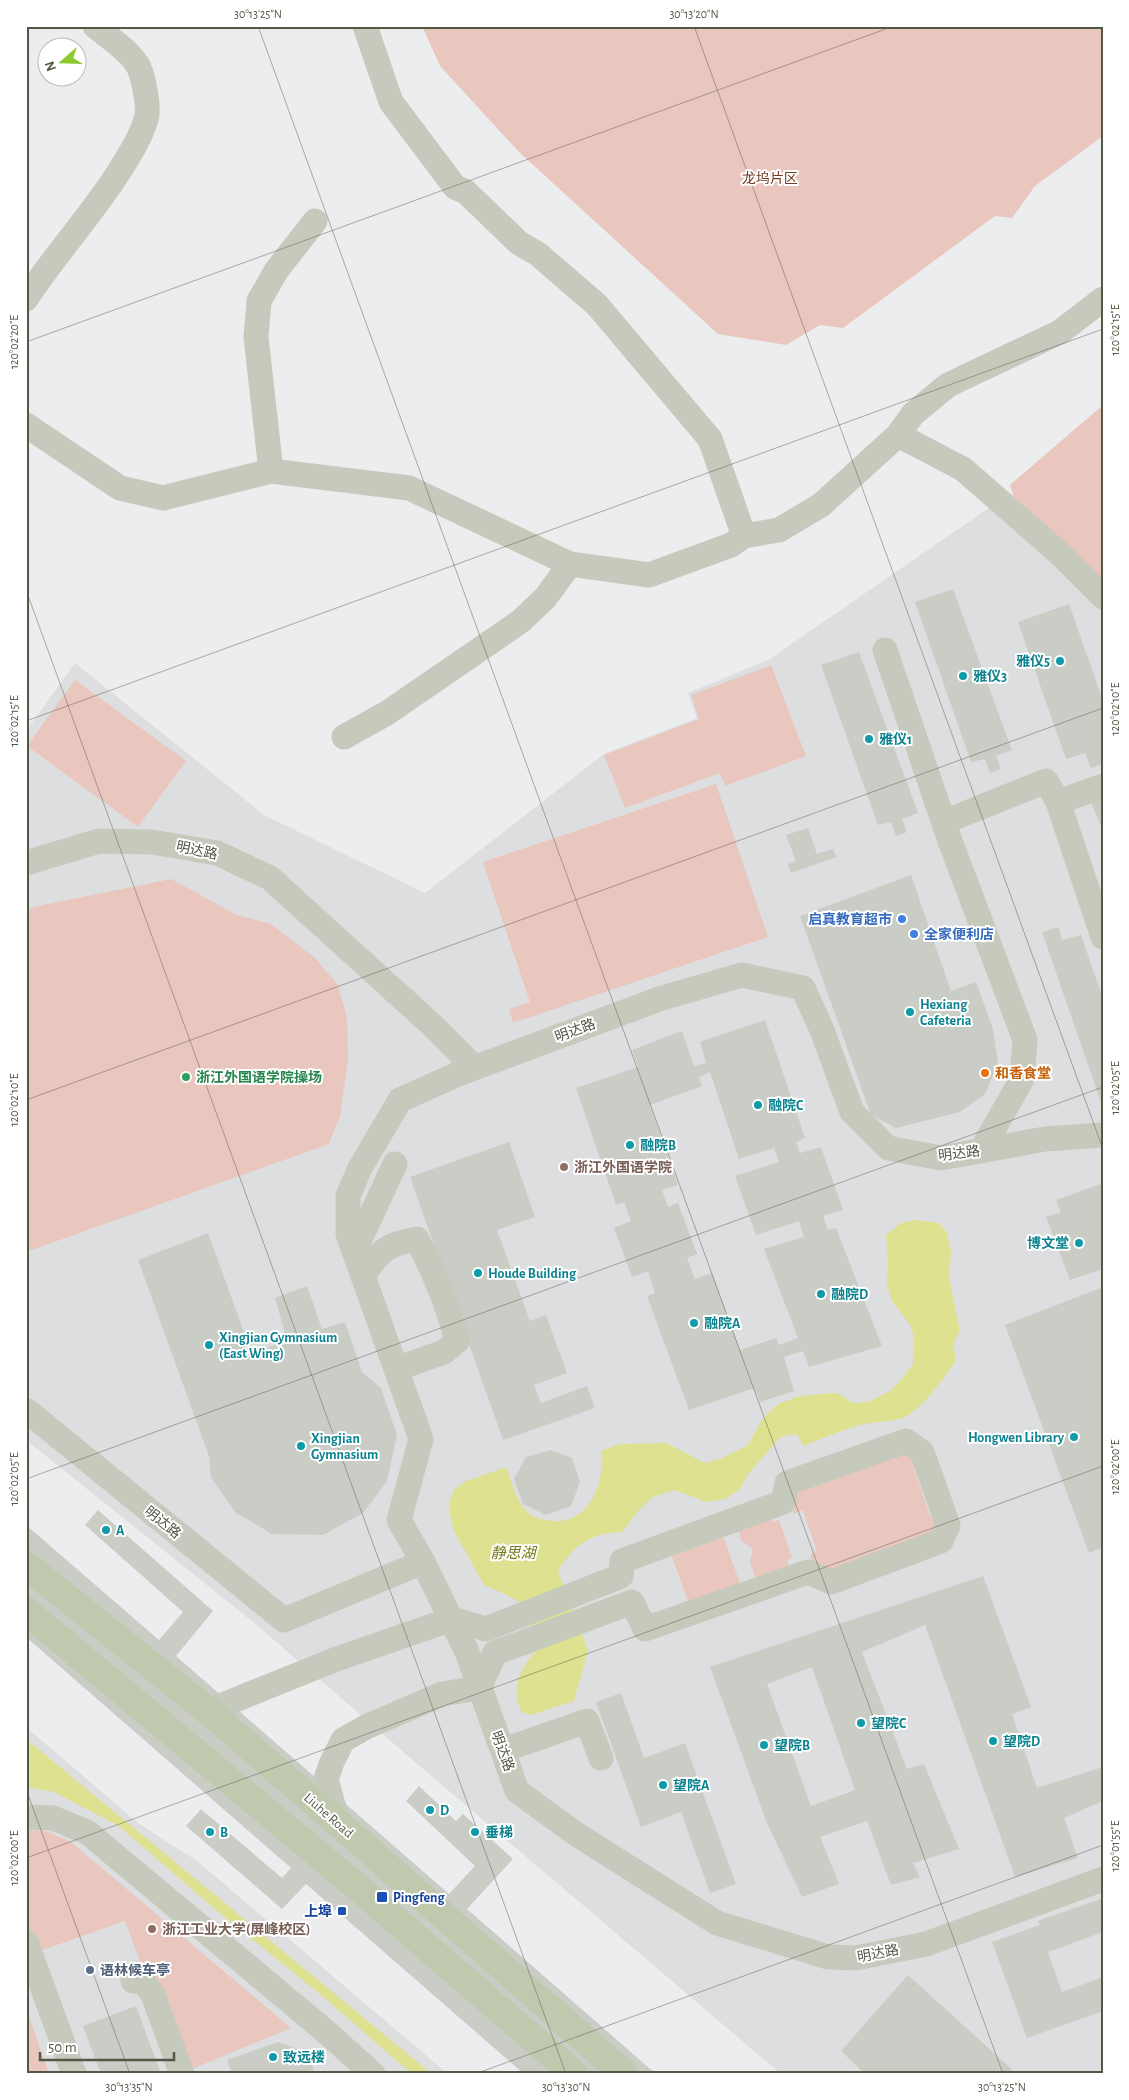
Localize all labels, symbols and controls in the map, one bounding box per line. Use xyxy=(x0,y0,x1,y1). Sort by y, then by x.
text: 30°13'25"N xyxy=(234,8,282,20)
text: 30°13'20"N xyxy=(669,8,719,20)
north arrow xyxy=(38,38,88,88)
text: N xyxy=(42,59,59,73)
park label: 龙坞片区 xyxy=(742,170,798,186)
text: 120°02'15"E xyxy=(1109,304,1121,356)
text: 120°02'20"E xyxy=(8,315,20,369)
place label: 雅仪5 xyxy=(1016,653,1050,669)
marker: 雅仪5 xyxy=(1054,655,1066,667)
place label: 雅仪3 xyxy=(973,668,1007,684)
marker: 雅仪3 xyxy=(957,670,969,682)
text: 120°02'10"E xyxy=(1109,682,1121,735)
text: 120°02'15"E xyxy=(8,695,20,747)
place label: 雅仪1 xyxy=(879,731,912,747)
marker: 雅仪1 xyxy=(863,733,875,745)
street label: 明达路 xyxy=(175,839,219,862)
place label: 启真教育超市 xyxy=(808,911,892,927)
marker: 启真教育超市 xyxy=(896,913,908,925)
place label: 全家便利店 xyxy=(924,926,994,942)
marker: 全家便利店 xyxy=(908,928,920,940)
place label: Hexiang Cafeteria xyxy=(920,998,972,1028)
marker: Hexiang Cafeteria xyxy=(904,1006,916,1018)
street label: 明达路 xyxy=(553,1016,597,1045)
text: 120°02'05"E xyxy=(1109,1061,1121,1115)
place label: 和香食堂 xyxy=(995,1065,1051,1081)
marker: 和香食堂 xyxy=(979,1067,991,1079)
place label: 浙江外国语学院操场 xyxy=(196,1069,322,1085)
marker: 浙江外国语学院操场 xyxy=(180,1071,192,1083)
text: 120°02'10"E xyxy=(8,1073,20,1126)
place label: 融院C xyxy=(768,1098,804,1113)
marker: 融院C xyxy=(752,1099,764,1111)
place label: 融院B xyxy=(640,1138,676,1153)
marker: 融院B xyxy=(624,1139,636,1151)
street label: 明达路 xyxy=(937,1143,981,1163)
place label: 浙江外国语学院 xyxy=(574,1159,672,1175)
marker: 浙江外国语学院 xyxy=(558,1161,570,1173)
place label: 博文堂 xyxy=(1027,1235,1069,1251)
marker: 博文堂 xyxy=(1073,1237,1085,1249)
marker: Houde Building xyxy=(472,1267,484,1279)
place label: Houde Building xyxy=(488,1267,577,1281)
place label: 融院D xyxy=(831,1287,868,1302)
marker: 融院D xyxy=(815,1288,827,1300)
place label: 融院A xyxy=(704,1316,741,1331)
marker: 融院A xyxy=(688,1317,700,1329)
place label: Xingjian Gymnasium (East Wing) xyxy=(219,1331,337,1361)
marker: Xingjian Gymnasium (East Wing) xyxy=(203,1339,215,1351)
place label: Hongwen Library xyxy=(968,1431,1065,1445)
marker: Hongwen Library xyxy=(1068,1431,1080,1443)
place label: Xingjian Gymnasium xyxy=(311,1432,378,1462)
text: 120°02'00"E xyxy=(1109,1439,1121,1495)
marker: Xingjian Gymnasium xyxy=(295,1440,307,1452)
text: 120°02'05"E xyxy=(8,1452,20,1506)
street label: 明达路 xyxy=(142,1503,184,1541)
marker: A xyxy=(100,1524,112,1536)
place label: A xyxy=(116,1524,125,1538)
water label: 静思湖 xyxy=(490,1545,537,1561)
place label: 望院C xyxy=(871,1716,907,1731)
marker: 望院C xyxy=(855,1717,867,1729)
street label: 明达路 xyxy=(488,1729,517,1773)
place label: 望院D xyxy=(1003,1734,1040,1749)
marker: 望院D xyxy=(987,1735,999,1747)
place label: 望院B xyxy=(774,1738,810,1753)
marker: 望院B xyxy=(758,1739,770,1751)
place label: 望院A xyxy=(673,1778,710,1793)
marker: 望院A xyxy=(657,1779,669,1791)
street label: Liuhe Road xyxy=(301,1791,356,1841)
marker: D xyxy=(424,1804,436,1816)
place label: D xyxy=(440,1804,449,1818)
text: 120°01'55"E xyxy=(1109,1820,1121,1872)
place label: 垂梯 xyxy=(485,1825,513,1840)
marker: B xyxy=(204,1826,216,1838)
place label: B xyxy=(220,1826,228,1840)
marker: 垂梯 xyxy=(469,1826,481,1838)
text: 120°02'00"E xyxy=(8,1830,20,1886)
marker: Pingfeng xyxy=(375,1890,389,1904)
place label: Pingfeng xyxy=(393,1891,445,1905)
place label: 上埠 xyxy=(304,1903,332,1919)
marker: 上埠 xyxy=(336,1905,348,1917)
place label: 浙江工业大学(屏峰校区) xyxy=(162,1921,310,1937)
marker: 浙江工业大学(屏峰校区) xyxy=(146,1923,158,1935)
street label: 明达路 xyxy=(856,1942,900,1965)
place label: 语林候车亭 xyxy=(100,1962,170,1978)
marker: 语林候车亭 xyxy=(84,1964,96,1976)
scale bar xyxy=(40,2030,174,2062)
text: 50 m xyxy=(48,2040,77,2055)
place label: 致远楼 xyxy=(283,2050,325,2065)
marker: 致远楼 xyxy=(267,2051,279,2063)
text: 30°13'35"N xyxy=(105,2081,153,2093)
text: 30°13'30"N xyxy=(542,2081,590,2093)
text: 30°13'25"N xyxy=(978,2081,1026,2093)

